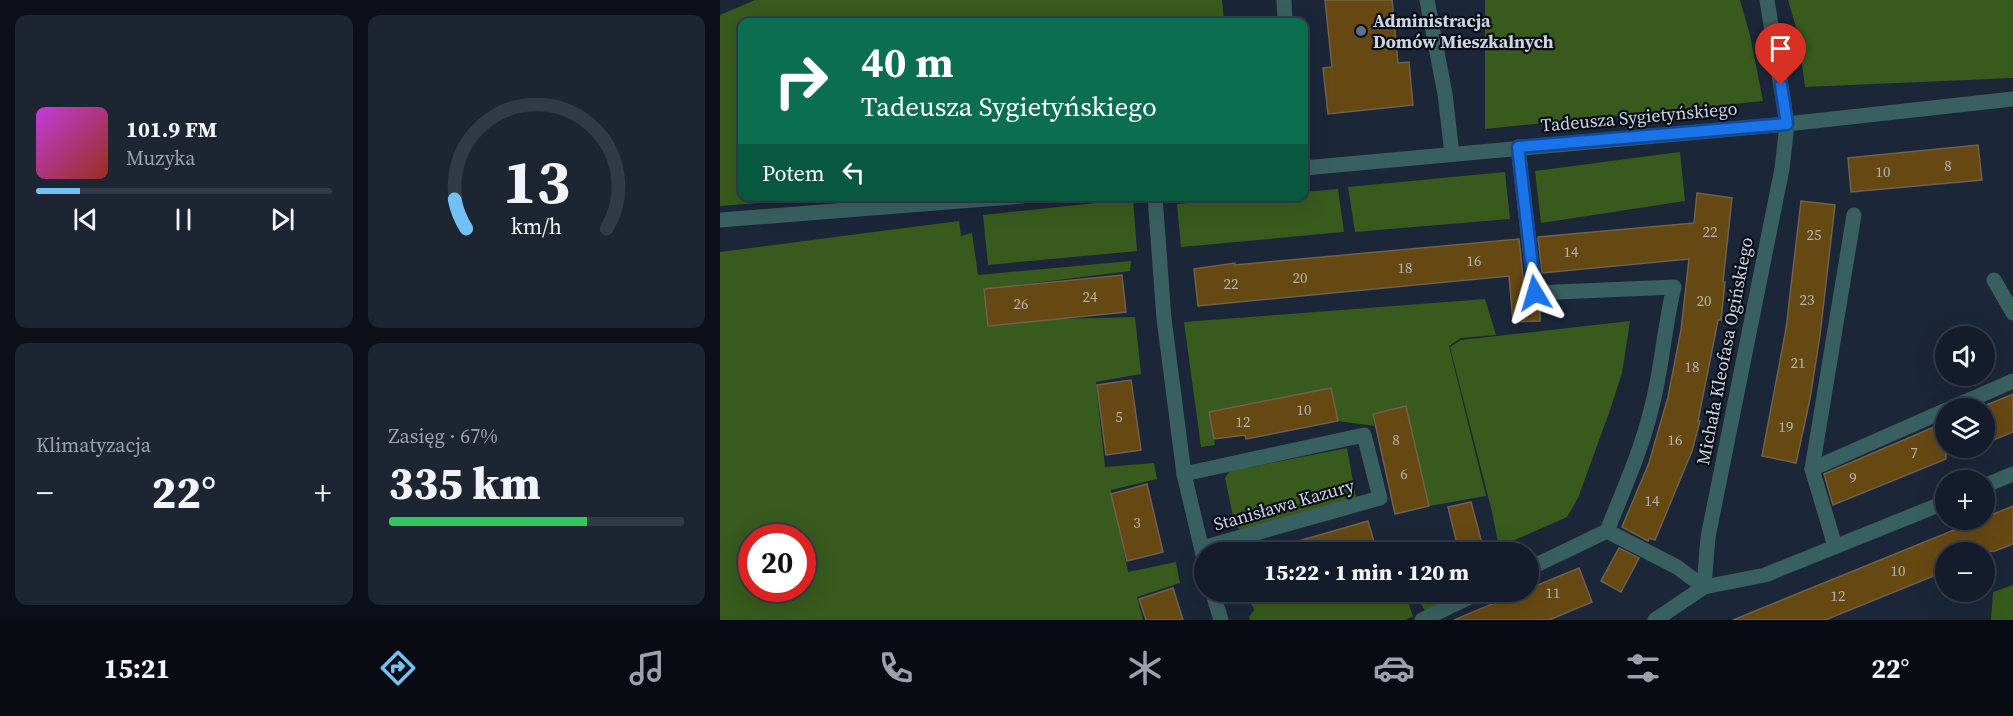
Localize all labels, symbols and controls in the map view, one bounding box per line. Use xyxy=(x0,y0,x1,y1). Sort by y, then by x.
place label: Administracja Domów Mieszkalnych xyxy=(1373,8,1554,54)
pin xyxy=(1755,23,1806,85)
marker: Administracja Domów Mieszkalnych xyxy=(1354,24,1368,38)
icon: arrive xyxy=(1764,32,1797,65)
text: 40 m xyxy=(861,33,954,91)
icon: right xyxy=(762,42,840,120)
text: Tadeusza Sygietyńskiego xyxy=(861,88,1157,125)
street label: Tadeusza Sygietyńskiego xyxy=(1540,95,1738,138)
text: 101.9 FM xyxy=(126,114,217,144)
text: 13 xyxy=(502,138,570,224)
text: Muzyka xyxy=(126,144,195,172)
house number: 8 xyxy=(1944,155,1952,176)
icon: left xyxy=(837,156,870,189)
text: Potem xyxy=(762,158,825,188)
house number: 10 xyxy=(1875,161,1891,182)
icon: previous xyxy=(69,203,102,236)
icon: pause xyxy=(167,203,200,236)
icon: next xyxy=(266,203,299,236)
text: km/h xyxy=(511,212,562,241)
house number: 22 xyxy=(1702,221,1718,242)
house number: 25 xyxy=(1806,224,1822,245)
street label: Michała Kleofasa Ogińskiego xyxy=(1690,235,1759,467)
house number: 14 xyxy=(1563,241,1579,262)
house number: 16 xyxy=(1466,250,1482,271)
house number: 18 xyxy=(1397,257,1413,278)
position arrow xyxy=(1503,261,1567,325)
house number: 20 xyxy=(1292,267,1308,288)
house number: 22 xyxy=(1223,273,1239,294)
house number: 24 xyxy=(1082,286,1098,307)
house number: 23 xyxy=(1799,289,1815,310)
house number: 20 xyxy=(1696,290,1712,311)
house number: 26 xyxy=(1013,293,1029,314)
map controls xyxy=(1935,326,1995,602)
button: sound xyxy=(1935,326,1995,386)
house number: 21 xyxy=(1790,352,1806,373)
house number: 18 xyxy=(1684,356,1700,377)
button: layers xyxy=(1935,398,1995,458)
house number: 10 xyxy=(1296,399,1312,420)
house number: 5 xyxy=(1115,406,1123,427)
house number: 12 xyxy=(1235,411,1251,432)
house number: 19 xyxy=(1778,416,1794,437)
text: Zasięg · 67% xyxy=(389,422,498,450)
house number: 8 xyxy=(1392,429,1400,450)
house number: 16 xyxy=(1667,429,1683,450)
text: Klimatyzacja xyxy=(36,431,151,459)
house number: 7 xyxy=(1910,442,1918,463)
text: 335 km xyxy=(389,452,541,514)
text: 22° xyxy=(152,461,216,523)
house number: 6 xyxy=(1400,463,1408,484)
house number: 9 xyxy=(1849,467,1857,488)
text: − xyxy=(36,470,54,515)
text: + xyxy=(314,470,331,515)
button: + xyxy=(1935,470,1995,530)
street label: Stanisława Kazury xyxy=(1211,472,1358,537)
house number: 14 xyxy=(1644,490,1660,511)
house number: 3 xyxy=(1133,512,1141,533)
speed limit sign: 20 xyxy=(738,524,816,602)
button: − xyxy=(1935,542,1995,602)
text: 15:22 · 1 min · 120 m xyxy=(1264,557,1469,587)
house number: 10 xyxy=(1890,560,1906,581)
house number: 11 xyxy=(1545,582,1561,603)
house number: 12 xyxy=(1830,585,1846,606)
icon: directions xyxy=(377,647,419,689)
icon: music xyxy=(626,647,668,689)
icon: phone xyxy=(875,647,917,689)
icon: climate xyxy=(1124,647,1166,689)
icon: car xyxy=(1373,647,1415,689)
icon: filters xyxy=(1622,647,1664,689)
text: 15:21 xyxy=(104,650,170,687)
text: 22° xyxy=(1871,650,1909,687)

